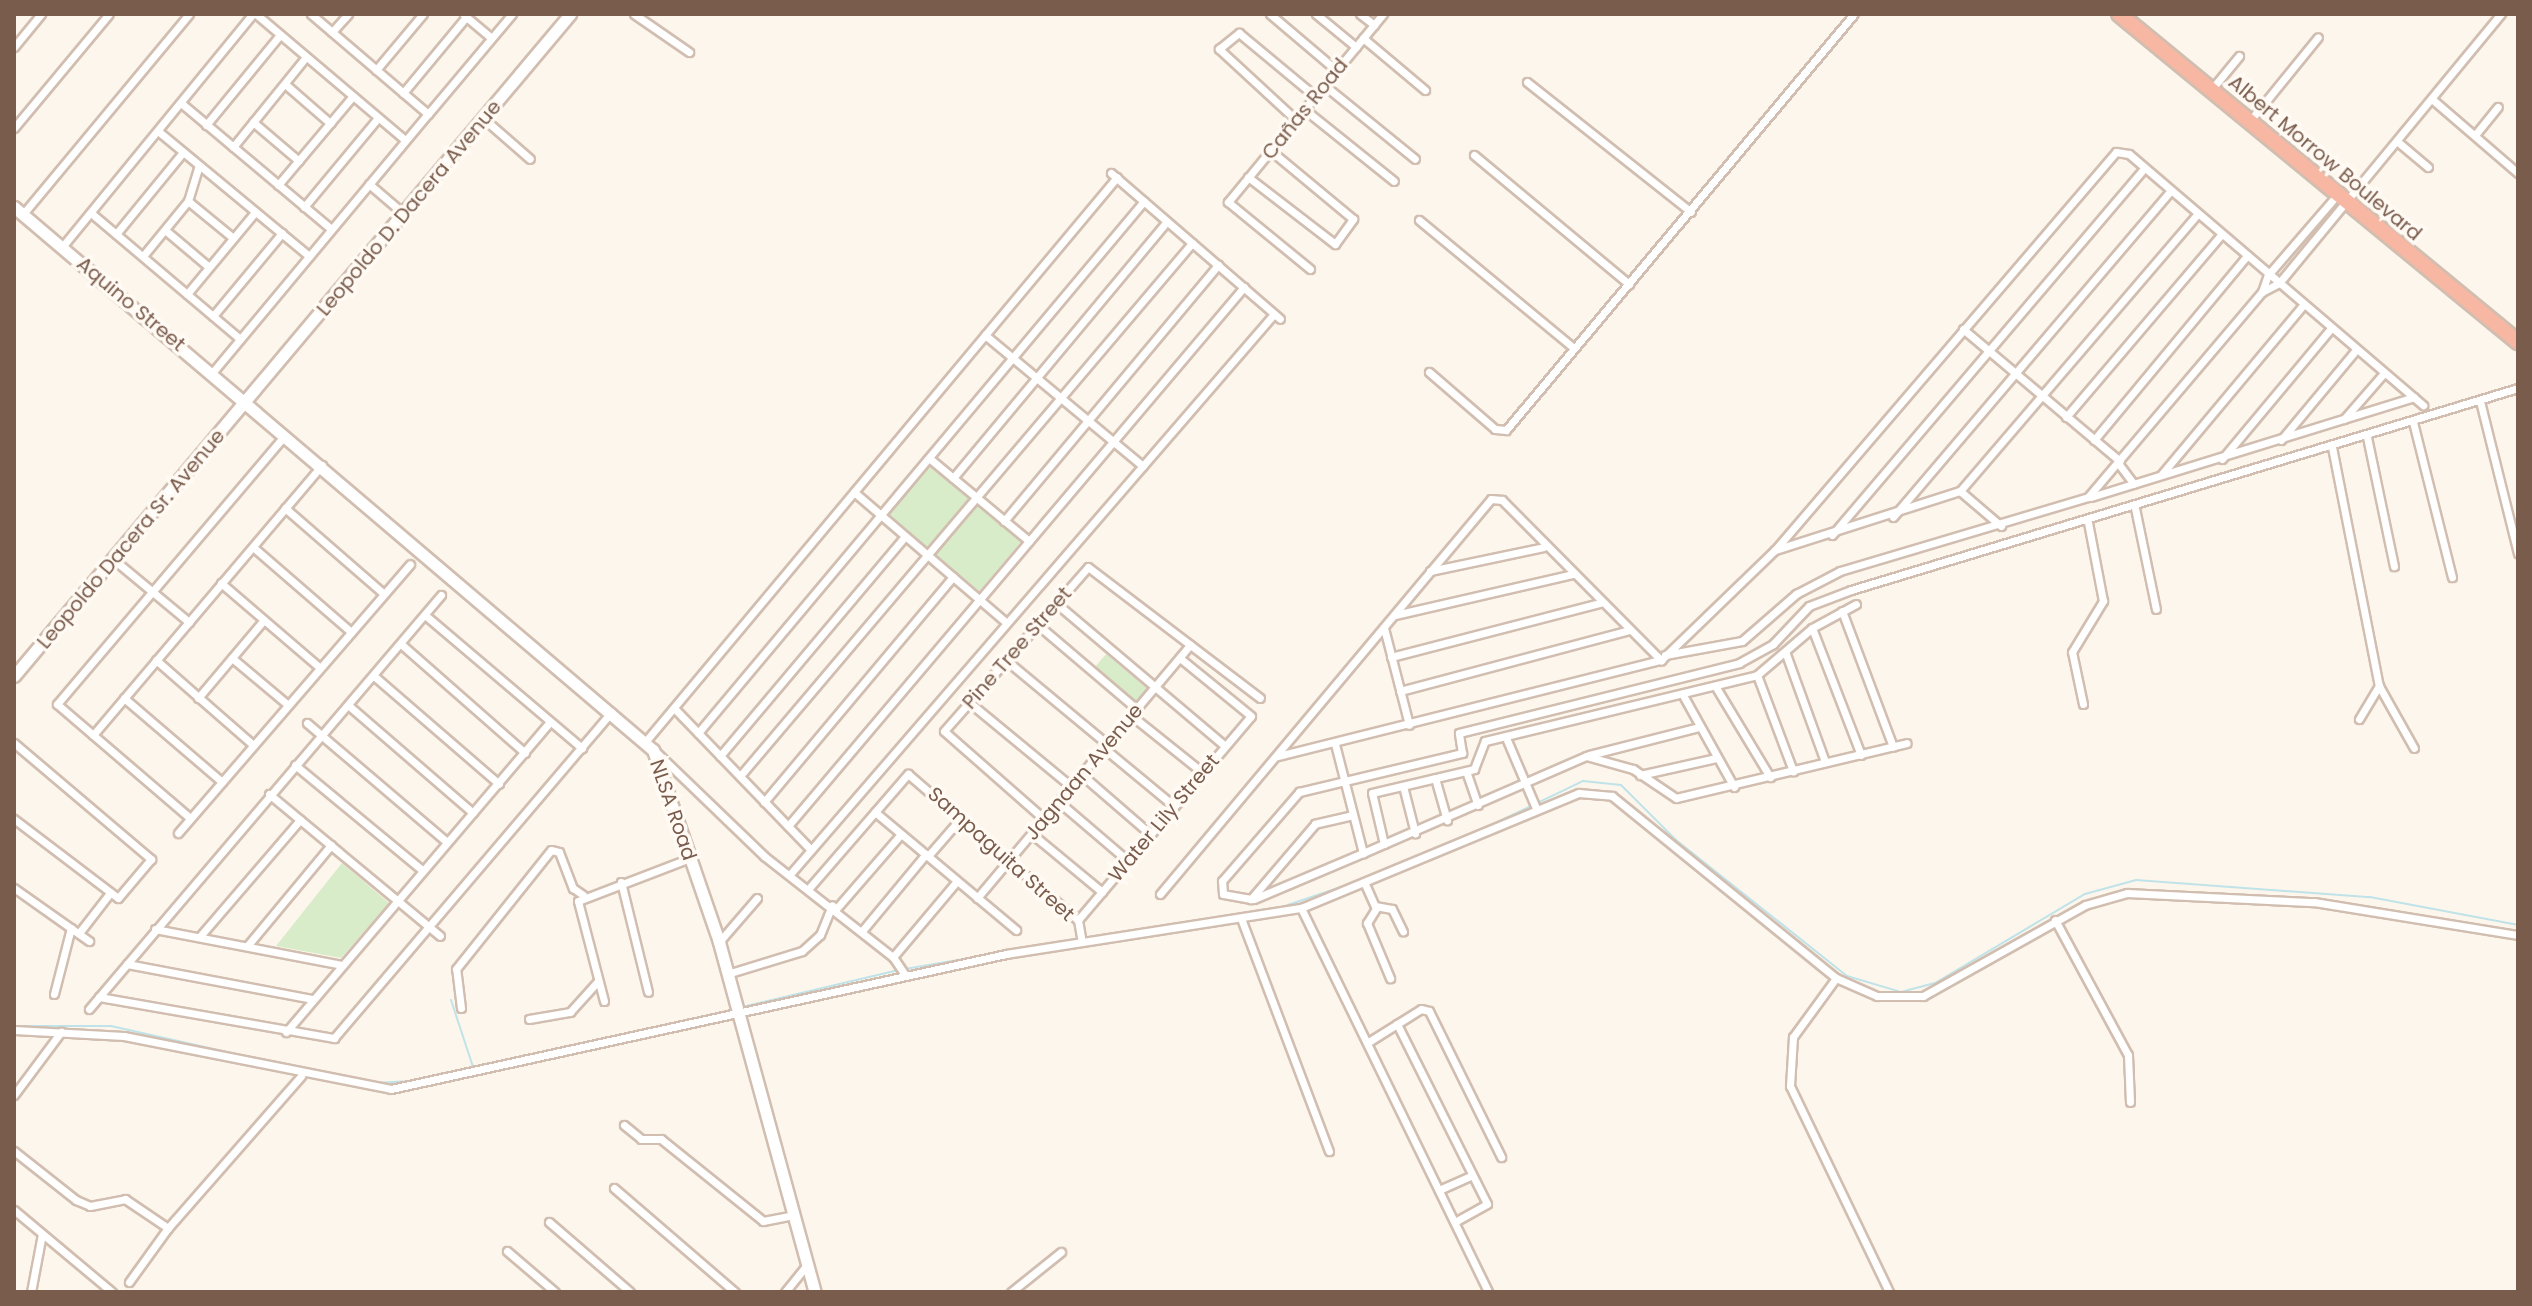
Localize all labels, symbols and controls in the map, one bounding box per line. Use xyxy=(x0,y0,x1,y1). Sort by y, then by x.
street label: Cañas Road xyxy=(1257,54,1353,164)
street label: Albert Morrow Boulevard xyxy=(2224,70,2426,246)
street label: Leopoldo D. Dacera Avenue xyxy=(312,95,506,321)
street label: Aquino Street xyxy=(72,252,190,356)
street label: Leopoldo Dacera Sr. Avenue xyxy=(32,424,230,654)
street label: Pine Tree Street xyxy=(957,582,1077,714)
street label: Jagnaan Avenue xyxy=(1020,699,1148,845)
street label: Water Lily Street xyxy=(1104,749,1224,887)
street label: NLSA Road xyxy=(645,756,701,864)
street label: Sampaguita Street xyxy=(923,782,1079,926)

